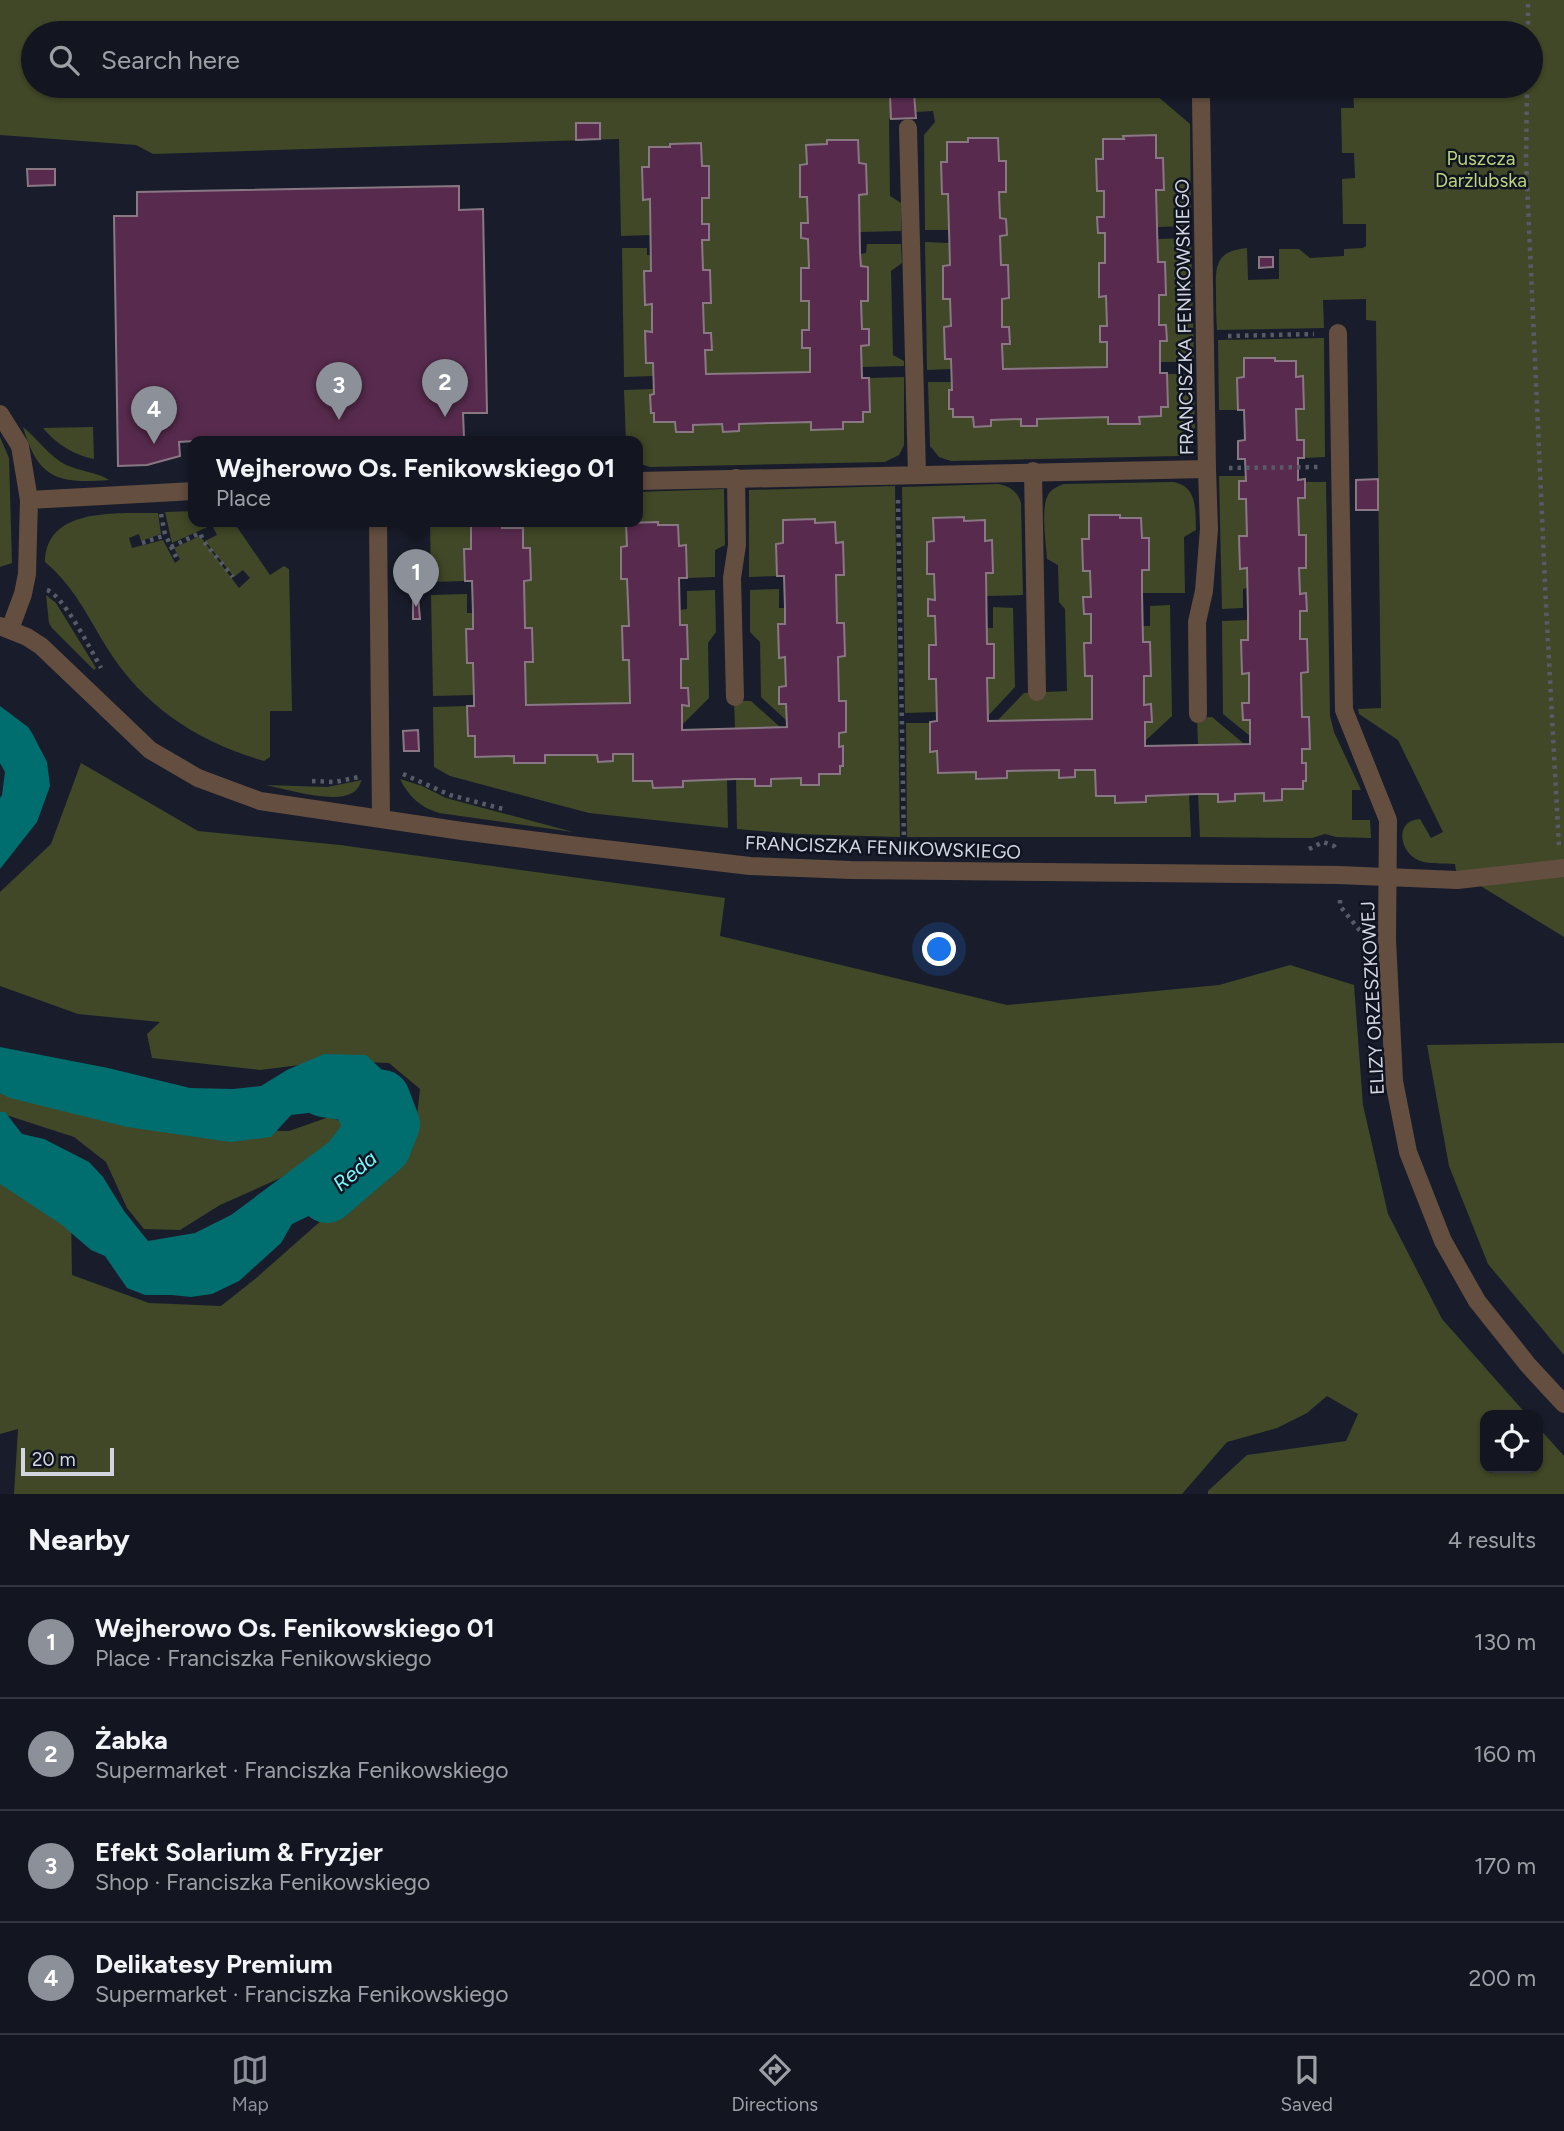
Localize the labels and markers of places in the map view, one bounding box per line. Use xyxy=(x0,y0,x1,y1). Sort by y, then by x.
pin: 2 xyxy=(422,359,468,417)
pin: 3 xyxy=(316,362,362,420)
pin: 4 xyxy=(131,386,177,444)
pin: 1 xyxy=(393,549,439,607)

